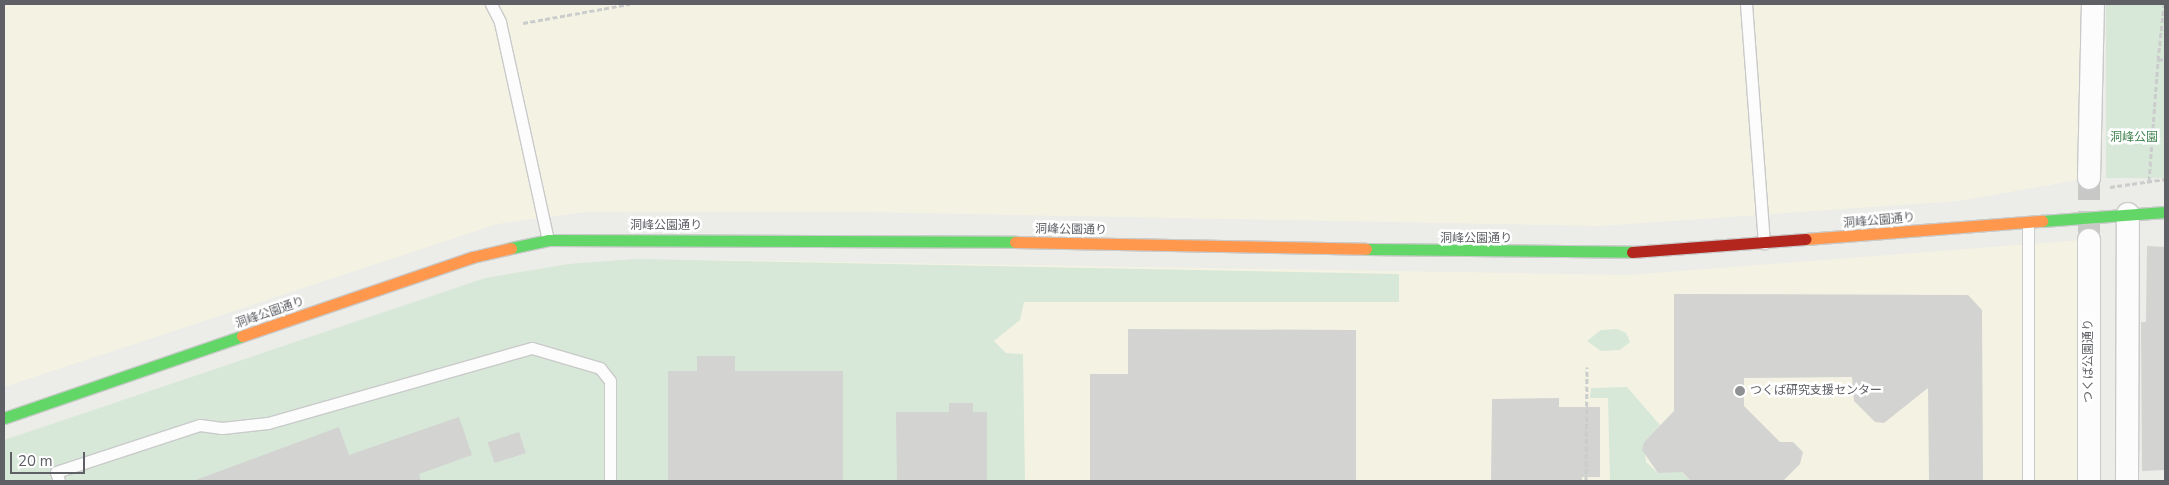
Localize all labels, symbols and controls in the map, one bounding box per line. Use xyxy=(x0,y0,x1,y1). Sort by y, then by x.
park label: 洞峰公園 xyxy=(2110,131,2158,145)
street label: 洞峰公園通り xyxy=(1843,211,1915,231)
street label: 洞峰公園通り xyxy=(630,219,702,233)
street label: 洞峰公園通り xyxy=(1035,222,1107,238)
street label: 洞峰公園通り xyxy=(1440,232,1512,246)
street label: 洞峰公園通り xyxy=(234,294,306,332)
street label: つくば公園通り xyxy=(2082,319,2096,403)
place label: つくば研究支援センター xyxy=(1750,384,1882,398)
marker: つくば研究支援センター xyxy=(1734,385,1746,397)
scale bar xyxy=(12,442,88,474)
text: 20 m xyxy=(18,451,53,471)

